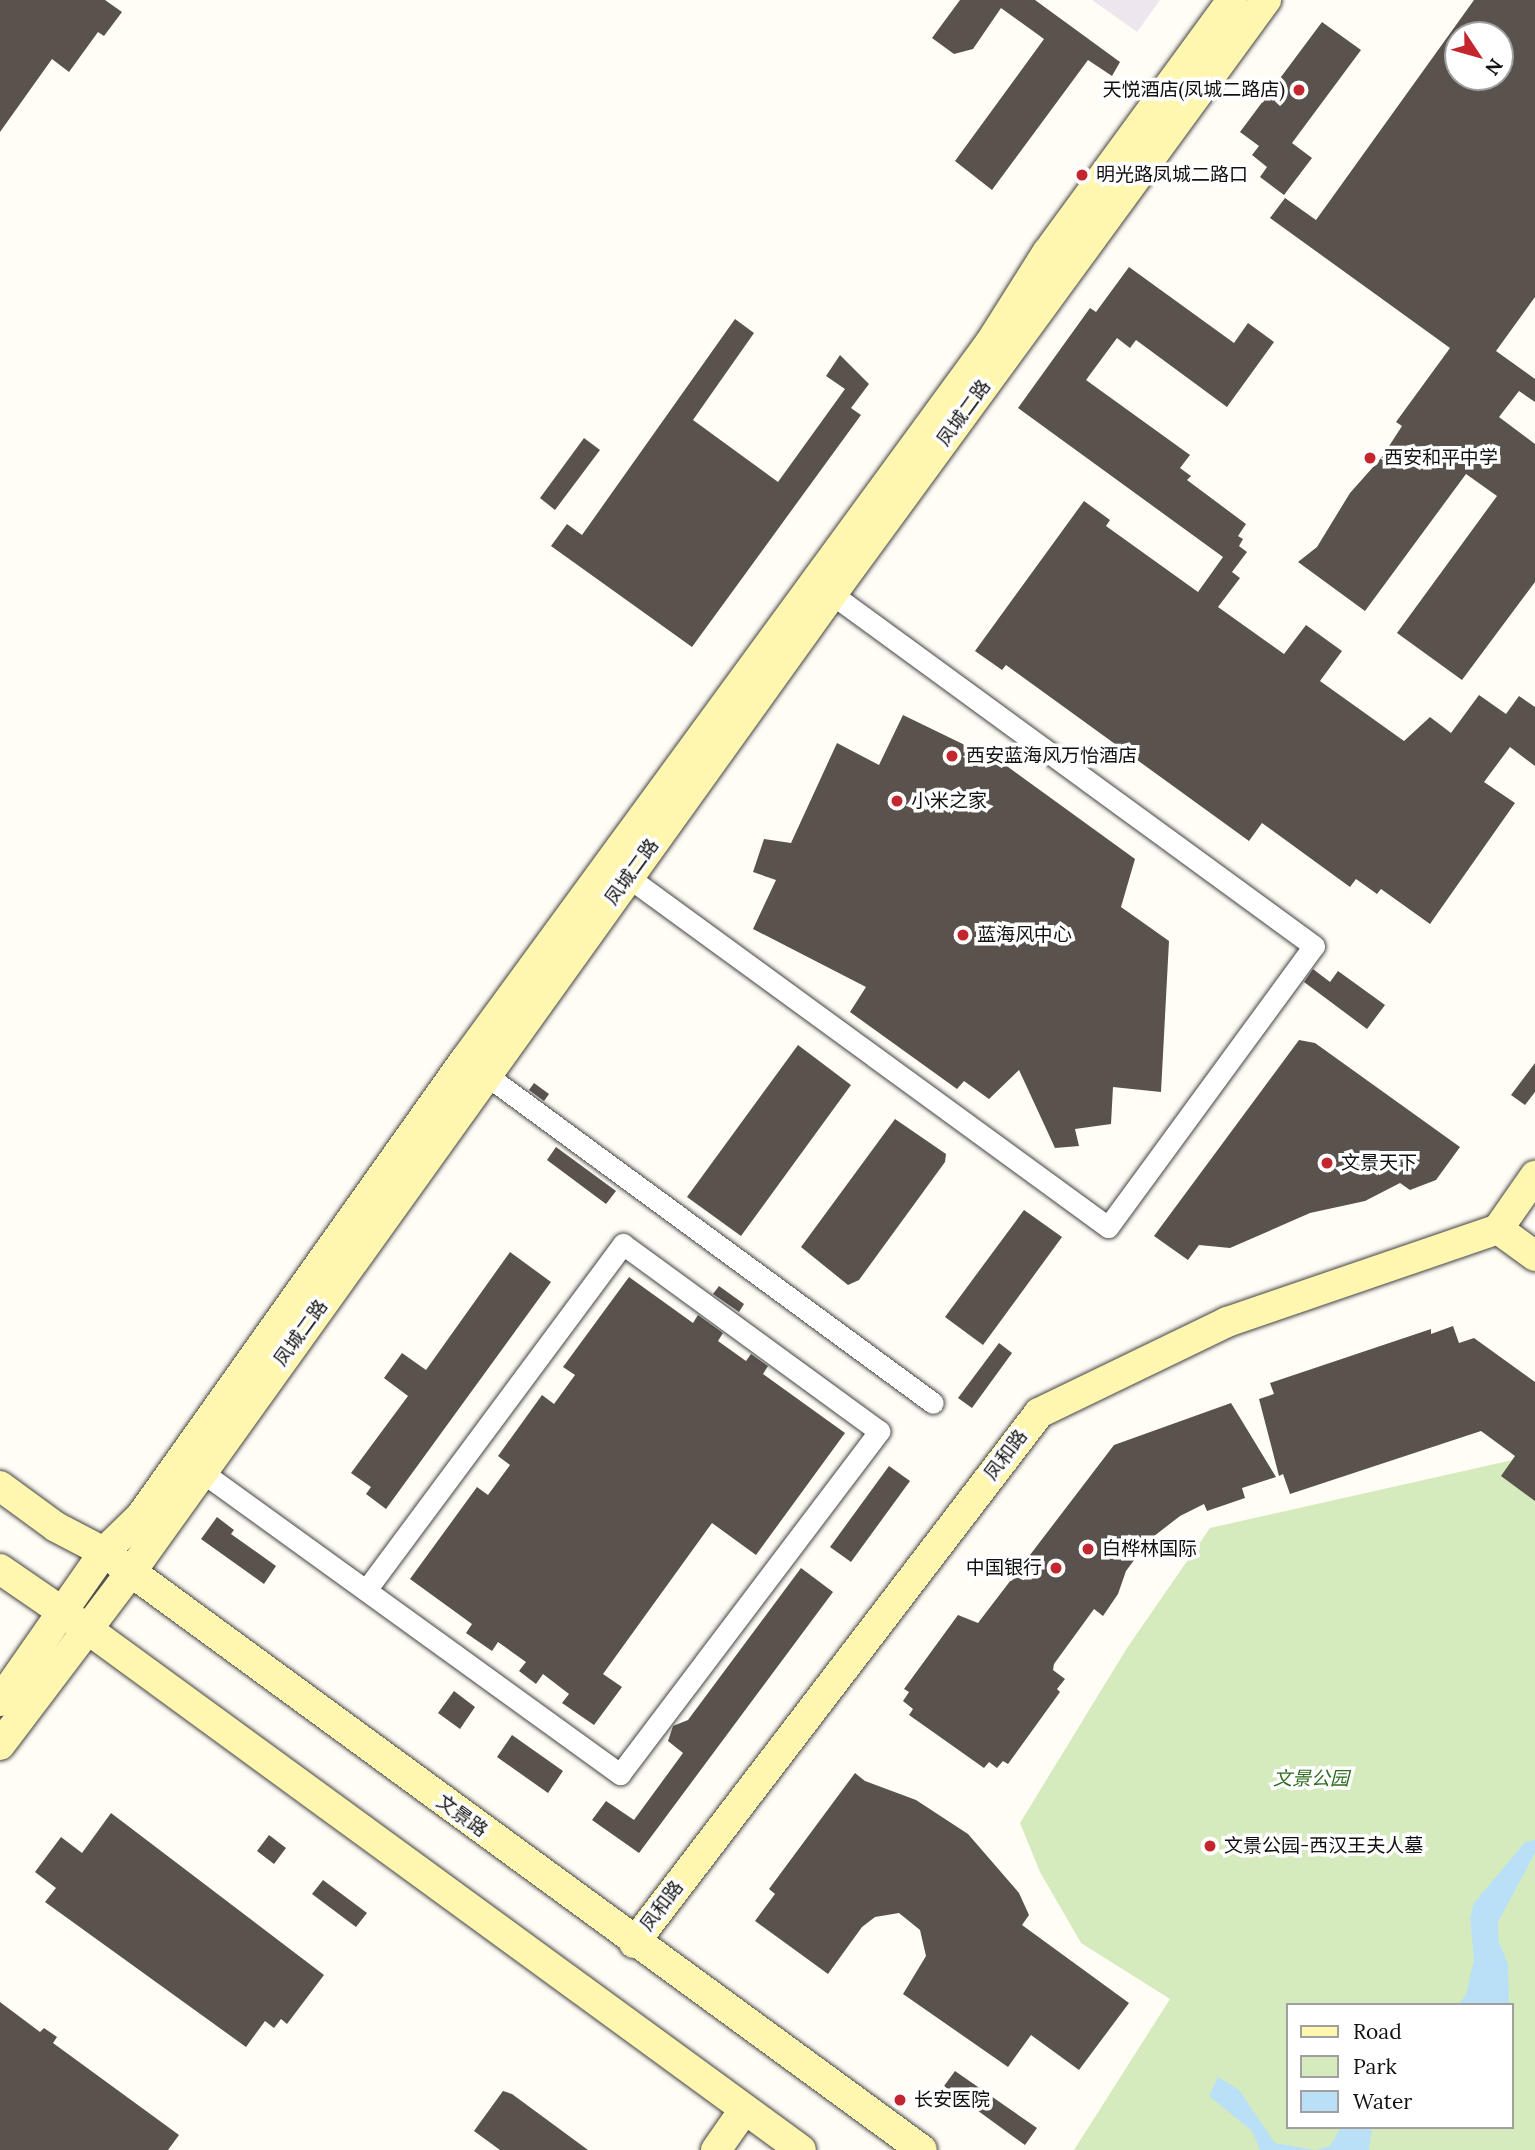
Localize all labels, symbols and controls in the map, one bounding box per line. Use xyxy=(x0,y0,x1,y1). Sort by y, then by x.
north arrow xyxy=(1444,21,1514,91)
text: N xyxy=(1480,54,1508,80)
place label: 天悦酒店(凤城二路店) xyxy=(1102,79,1285,101)
marker: 天悦酒店(凤城二路店) xyxy=(1291,82,1307,98)
place label: 明光路凤城二路口 xyxy=(1096,164,1248,186)
marker: 明光路凤城二路口 xyxy=(1074,167,1090,183)
street label: 凤城二路 xyxy=(932,376,996,450)
place label: 西安和平中学 xyxy=(1384,447,1498,469)
marker: 西安和平中学 xyxy=(1362,450,1378,466)
place label: 西安蓝海风万怡酒店 xyxy=(966,745,1137,767)
marker: 西安蓝海风万怡酒店 xyxy=(944,748,960,764)
place label: 小米之家 xyxy=(911,790,987,812)
marker: 小米之家 xyxy=(889,793,905,809)
street label: 凤城二路 xyxy=(600,835,664,909)
place label: 蓝海风中心 xyxy=(977,924,1072,946)
marker: 蓝海风中心 xyxy=(955,927,971,943)
place label: 文景天下 xyxy=(1341,1152,1417,1174)
marker: 文景天下 xyxy=(1319,1155,1335,1171)
street label: 凤城二路 xyxy=(269,1296,333,1370)
street label: 凤和路 xyxy=(980,1425,1032,1485)
place label: 白桦林国际 xyxy=(1102,1538,1197,1560)
marker: 白桦林国际 xyxy=(1080,1541,1096,1557)
place label: 中国银行 xyxy=(966,1557,1042,1579)
marker: 中国银行 xyxy=(1048,1560,1064,1576)
park label: 文景公园 xyxy=(1273,1768,1349,1790)
street label: 文景路 xyxy=(432,1790,492,1842)
place label: 文景公园-西汉王夫人墓 xyxy=(1224,1835,1423,1857)
marker: 文景公园-西汉王夫人墓 xyxy=(1202,1838,1218,1854)
street label: 凤和路 xyxy=(636,1876,688,1936)
legend xyxy=(1286,2003,1514,2129)
text: Road xyxy=(1353,2018,1402,2045)
text: Park xyxy=(1353,2053,1397,2080)
text: Water xyxy=(1353,2088,1412,2115)
place label: 长安医院 xyxy=(914,2089,990,2111)
marker: 长安医院 xyxy=(892,2092,908,2108)

